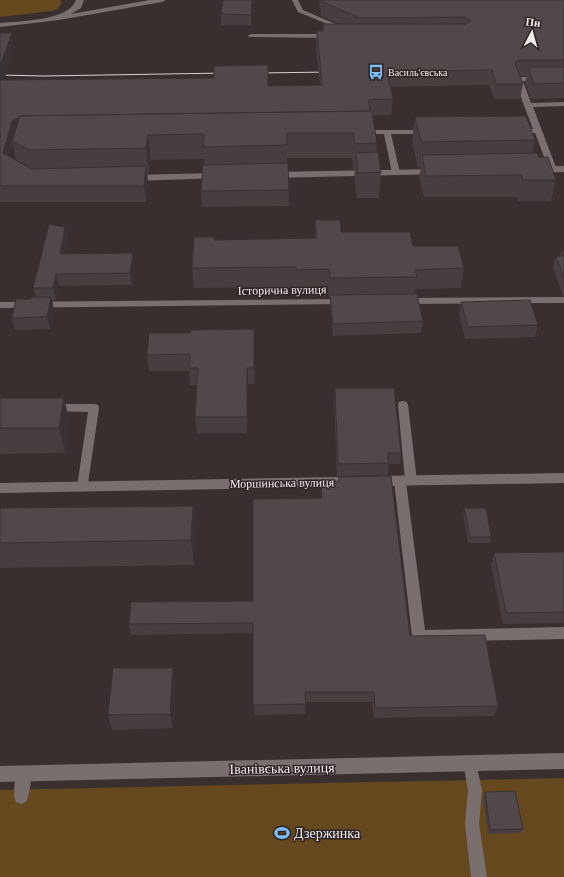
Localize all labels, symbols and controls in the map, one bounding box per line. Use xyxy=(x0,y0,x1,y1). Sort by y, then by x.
north arrow xyxy=(512,12,552,52)
text: Пн xyxy=(525,15,542,29)
bus stop icon: Василь'євська xyxy=(367,63,385,81)
place label: Василь'євська xyxy=(388,67,448,78)
street label: Історична вулиця xyxy=(238,282,327,298)
street label: Моршинська вулиця xyxy=(230,475,335,491)
street label: Іванівська вулиця xyxy=(229,760,335,777)
sports icon: Дзержинка xyxy=(273,824,291,842)
place label: Дзержинка xyxy=(294,826,361,841)

